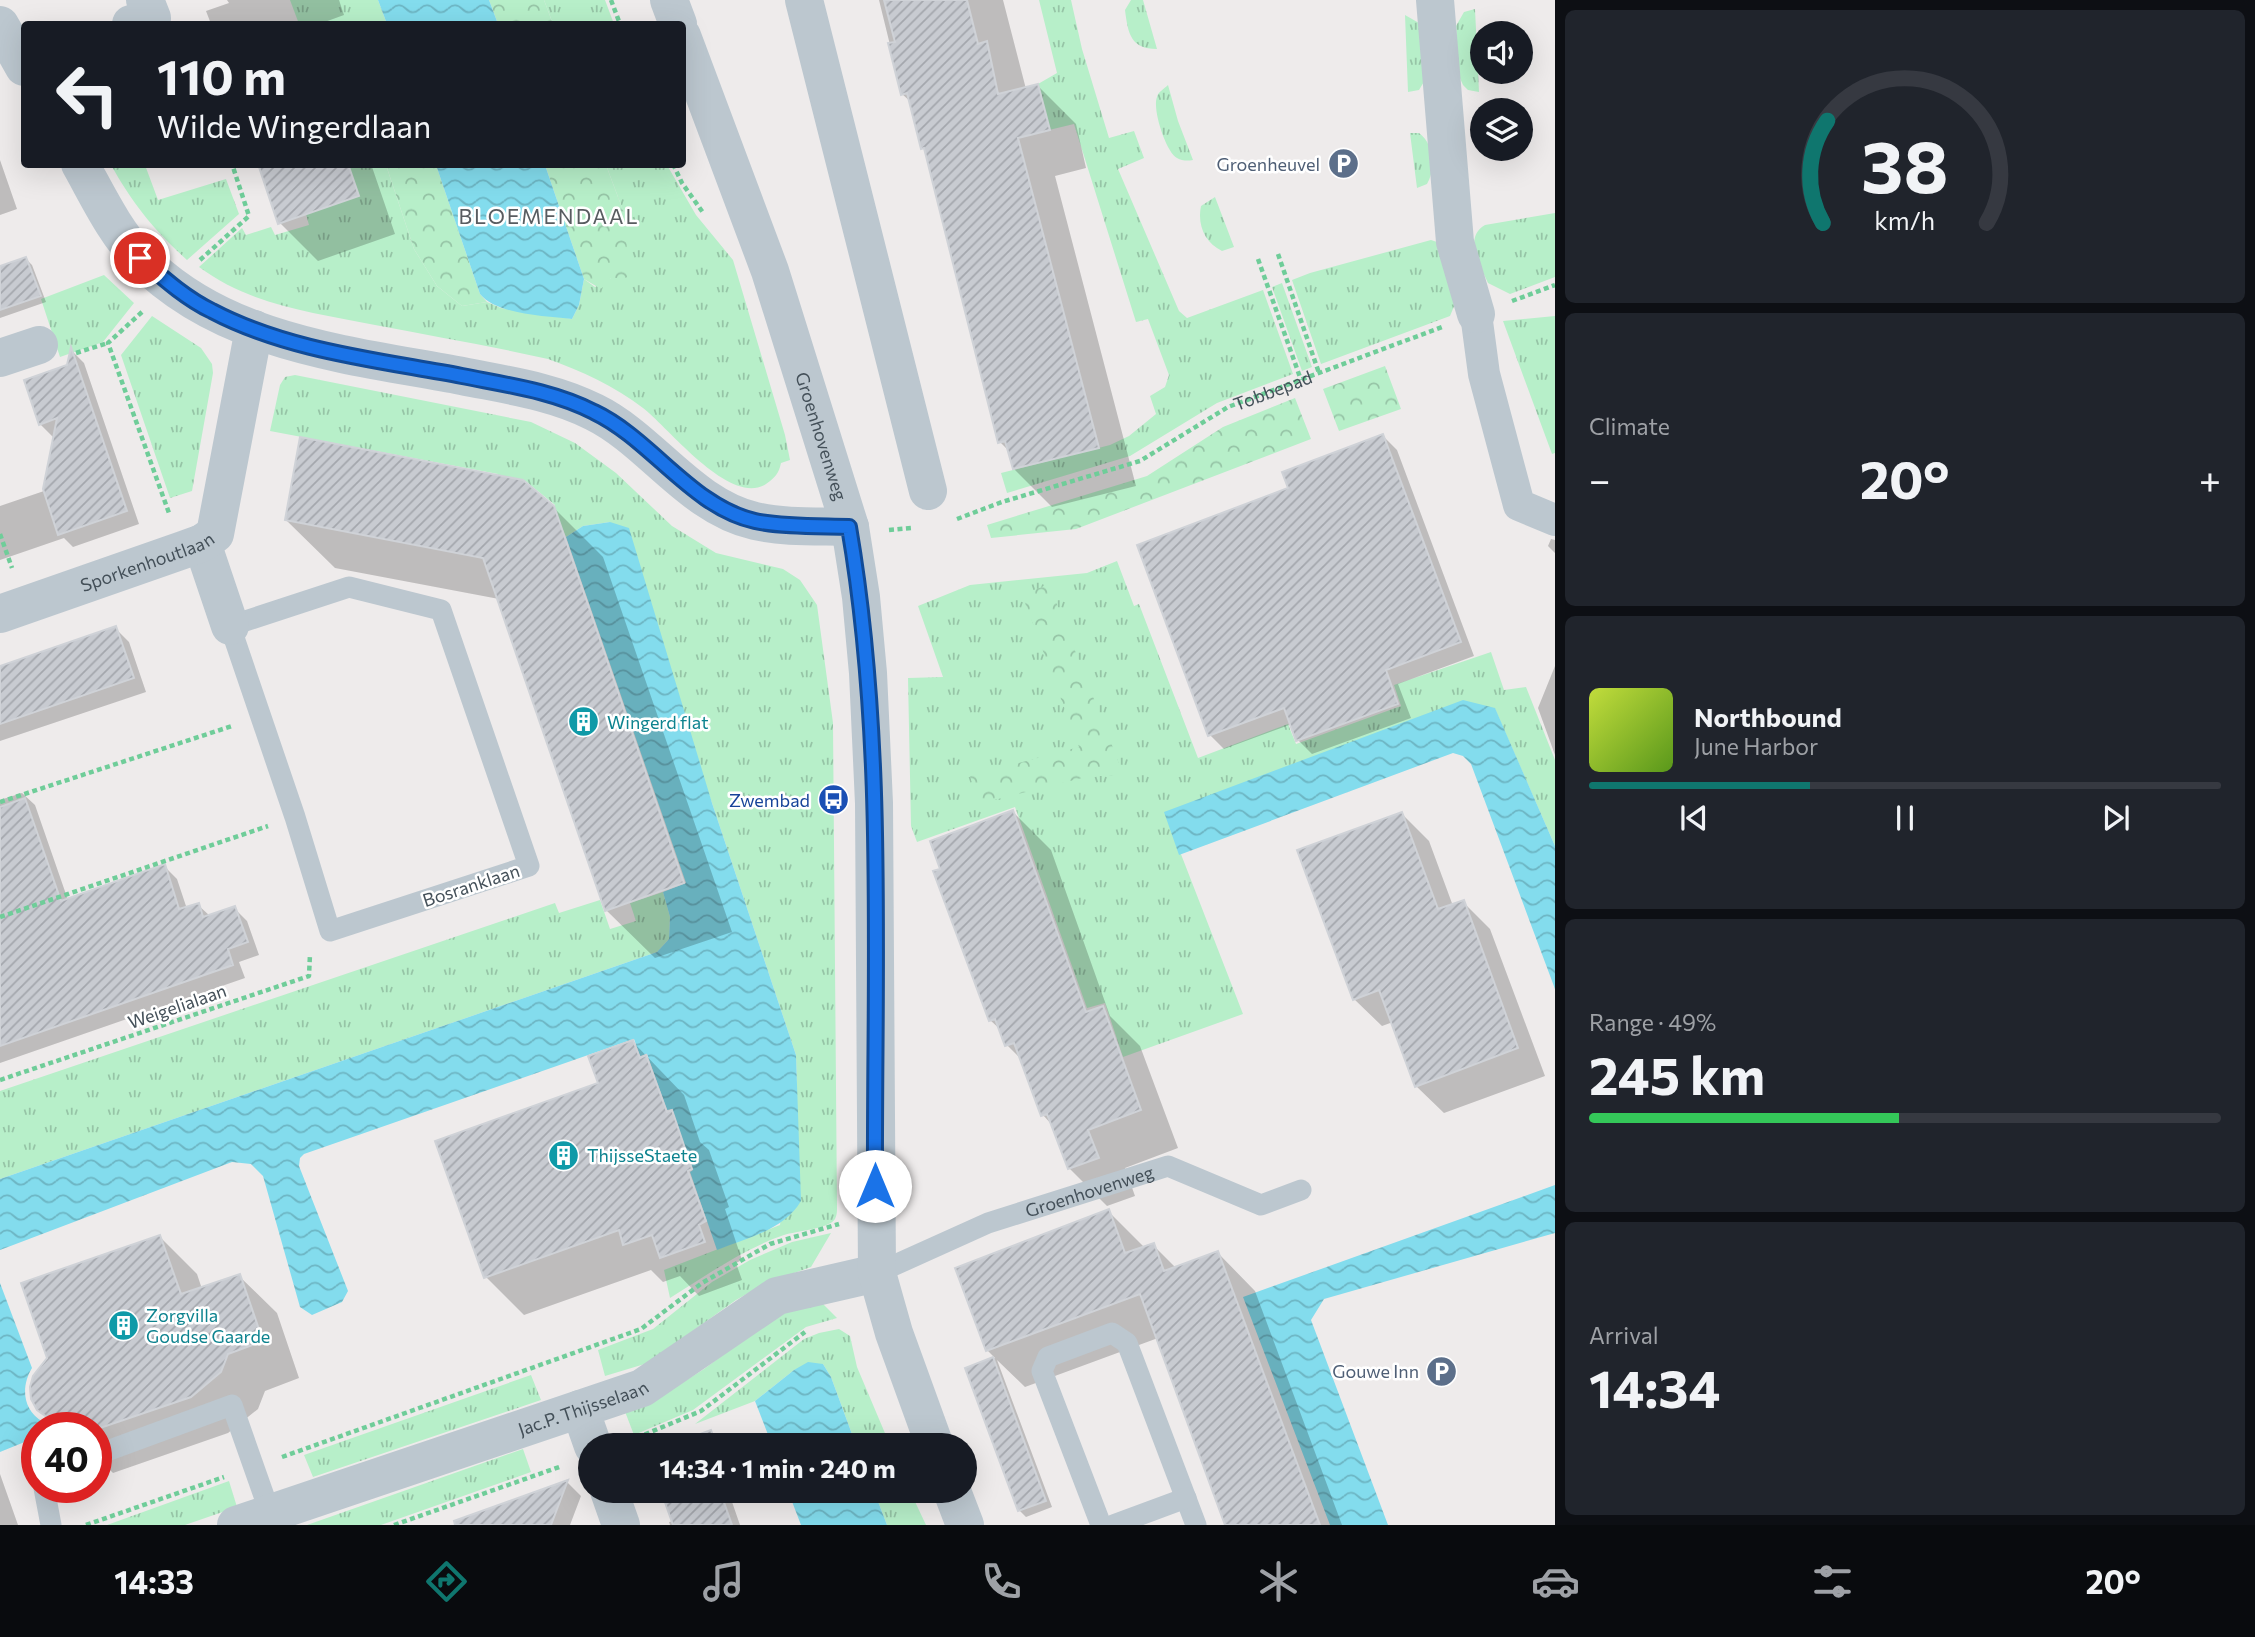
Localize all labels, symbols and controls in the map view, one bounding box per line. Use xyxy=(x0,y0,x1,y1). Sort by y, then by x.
map controls xyxy=(1470,21,1533,161)
button: sound xyxy=(1470,21,1533,84)
text: 110 m xyxy=(157,45,286,105)
icon: left xyxy=(42,49,133,140)
button: layers xyxy=(1470,98,1533,161)
text: Wilde Wingerdlaan xyxy=(157,105,431,145)
text: 38 xyxy=(1861,119,1949,208)
parking icon: Groenheuvel xyxy=(1326,147,1360,181)
place label: Groenheuvel xyxy=(1217,153,1320,175)
district label: BLOEMENDAAL xyxy=(458,203,640,228)
text: km/h xyxy=(1875,204,1935,234)
pin xyxy=(110,228,170,288)
icon: arrive xyxy=(121,239,159,277)
street label: Tobbepad xyxy=(1230,366,1315,415)
street label: Groenhovenweg xyxy=(791,369,852,503)
text: Climate xyxy=(1589,412,1670,440)
text: 20° xyxy=(1860,446,1950,510)
text: − xyxy=(1589,455,1611,502)
text: + xyxy=(2199,455,2221,502)
street label: Sporkenhoutlaan xyxy=(77,527,218,596)
text: Northbound xyxy=(1694,701,1842,732)
building icon: Wingerd flat xyxy=(567,705,601,739)
place label: Wingerd flat xyxy=(607,711,709,733)
text: June Harbor xyxy=(1694,732,1818,760)
bus stop icon: Zwembad xyxy=(816,783,850,817)
place label: Zwembad xyxy=(729,789,810,811)
icon: previous xyxy=(1675,799,1713,837)
icon: pause xyxy=(1886,799,1924,837)
icon: next xyxy=(2097,799,2135,837)
street label: Bosranklaan xyxy=(420,859,522,911)
street label: Weigelialaan xyxy=(125,979,229,1033)
text: Range · 49% xyxy=(1589,1008,1716,1036)
text: 245 km xyxy=(1589,1042,1765,1106)
building icon: ThijsseStaete xyxy=(547,1138,581,1172)
place label: ThijsseStaete xyxy=(587,1144,697,1166)
position arrow xyxy=(838,1149,912,1223)
street label: Groenhovenweg xyxy=(1022,1160,1156,1222)
place label: Zorgvilla Goudse Gaarde xyxy=(146,1304,270,1347)
building icon: Zorgvilla Goudse Gaarde xyxy=(106,1308,140,1342)
text: Arrival xyxy=(1589,1321,1659,1349)
parking icon: Gouwe Inn xyxy=(1425,1354,1459,1388)
text: 14:34 xyxy=(1589,1355,1720,1419)
place label: Gouwe Inn xyxy=(1332,1360,1419,1382)
street label: Jac.P. Thijsselaan xyxy=(515,1376,653,1440)
speed limit sign: 40 xyxy=(21,1412,112,1503)
text: 14:34 · 1 min · 240 m xyxy=(659,1452,896,1483)
icon: directions xyxy=(422,1557,471,1606)
icon: music xyxy=(699,1557,748,1606)
icon: phone xyxy=(977,1557,1026,1606)
icon: climate xyxy=(1254,1557,1303,1606)
icon: car xyxy=(1531,1557,1580,1606)
icon: filters xyxy=(1808,1557,1857,1606)
text: 14:33 xyxy=(114,1561,194,1601)
text: 20° xyxy=(2086,1561,2141,1601)

